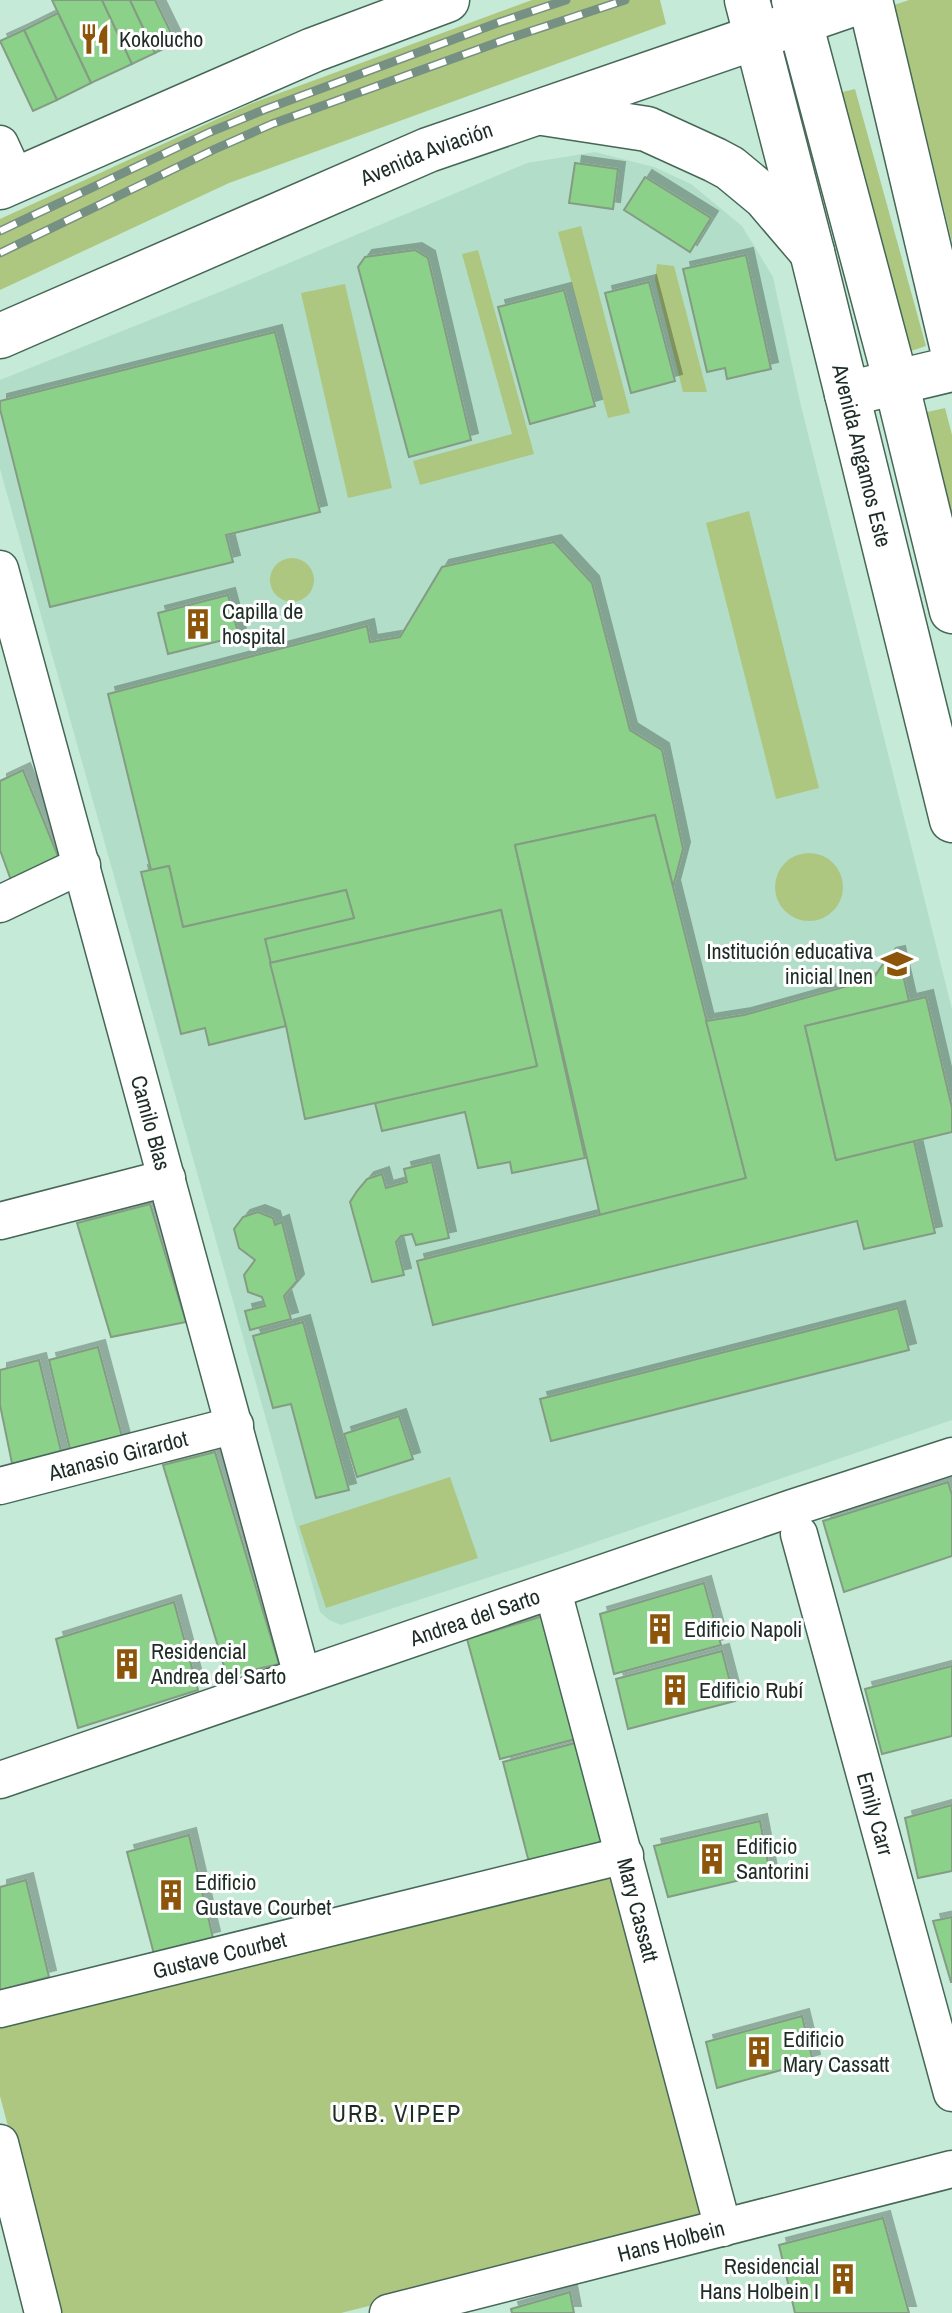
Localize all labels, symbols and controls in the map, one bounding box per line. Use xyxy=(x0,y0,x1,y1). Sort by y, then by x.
restaurant icon: Kokolucho xyxy=(78,22,112,56)
place label: Kokolucho xyxy=(119,24,203,54)
street label: Avenida Aviación xyxy=(354,114,497,193)
street label: Avenida Angamos Este xyxy=(825,360,899,550)
place label: Capilla de hospital xyxy=(222,596,303,651)
building icon: Capilla de hospital xyxy=(181,607,215,641)
place label: Institución educativa inicial Inen xyxy=(707,936,873,991)
school or university icon: Institución educativa inicial Inen xyxy=(880,947,914,981)
street label: Camilo Blas xyxy=(124,1072,178,1174)
street label: Atanasio Girardot xyxy=(44,1423,191,1488)
street label: Andrea del Sarto xyxy=(405,1581,544,1653)
building icon: Edificio Napoli xyxy=(643,1612,677,1646)
place label: Edificio Napoli xyxy=(684,1614,802,1644)
place label: Residencial Andrea del Sarto xyxy=(150,1636,286,1691)
building icon: Residencial Andrea del Sarto xyxy=(110,1647,144,1681)
building icon: Edificio Rubí xyxy=(658,1673,692,1707)
place label: Edificio Rubí xyxy=(699,1675,804,1705)
street label: Emily Carr xyxy=(850,1769,901,1859)
place label: Edificio Santorini xyxy=(736,1831,809,1886)
building icon: Edificio Santorini xyxy=(695,1842,729,1876)
street label: Mary Cassatt xyxy=(610,1855,666,1965)
place label: Edificio Gustave Courbet xyxy=(195,1867,331,1922)
building icon: Edificio Gustave Courbet xyxy=(154,1878,188,1912)
street label: Gustave Courbet xyxy=(150,1924,289,1986)
place label: Edificio Mary Cassatt xyxy=(783,2024,889,2079)
building icon: Edificio Mary Cassatt xyxy=(742,2035,776,2069)
district label: URB. VIPEP xyxy=(332,2097,462,2129)
street label: Hans Holbein xyxy=(614,2213,728,2269)
place label: Residencial Hans Holbein I xyxy=(700,2251,819,2306)
building icon: Residencial Hans Holbein I xyxy=(826,2262,860,2296)

